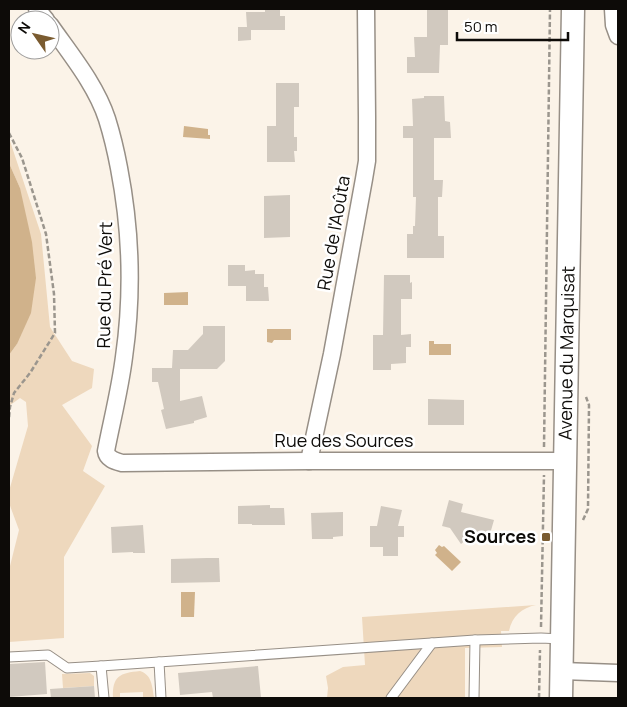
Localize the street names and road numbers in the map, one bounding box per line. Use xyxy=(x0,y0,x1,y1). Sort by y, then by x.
street label: Rue de l'Aoûta xyxy=(311,174,355,292)
street label: Rue du Pré Vert xyxy=(91,221,117,348)
street label: Avenue du Marquisat xyxy=(552,266,580,440)
street label: Rue des Sources xyxy=(275,428,413,452)

